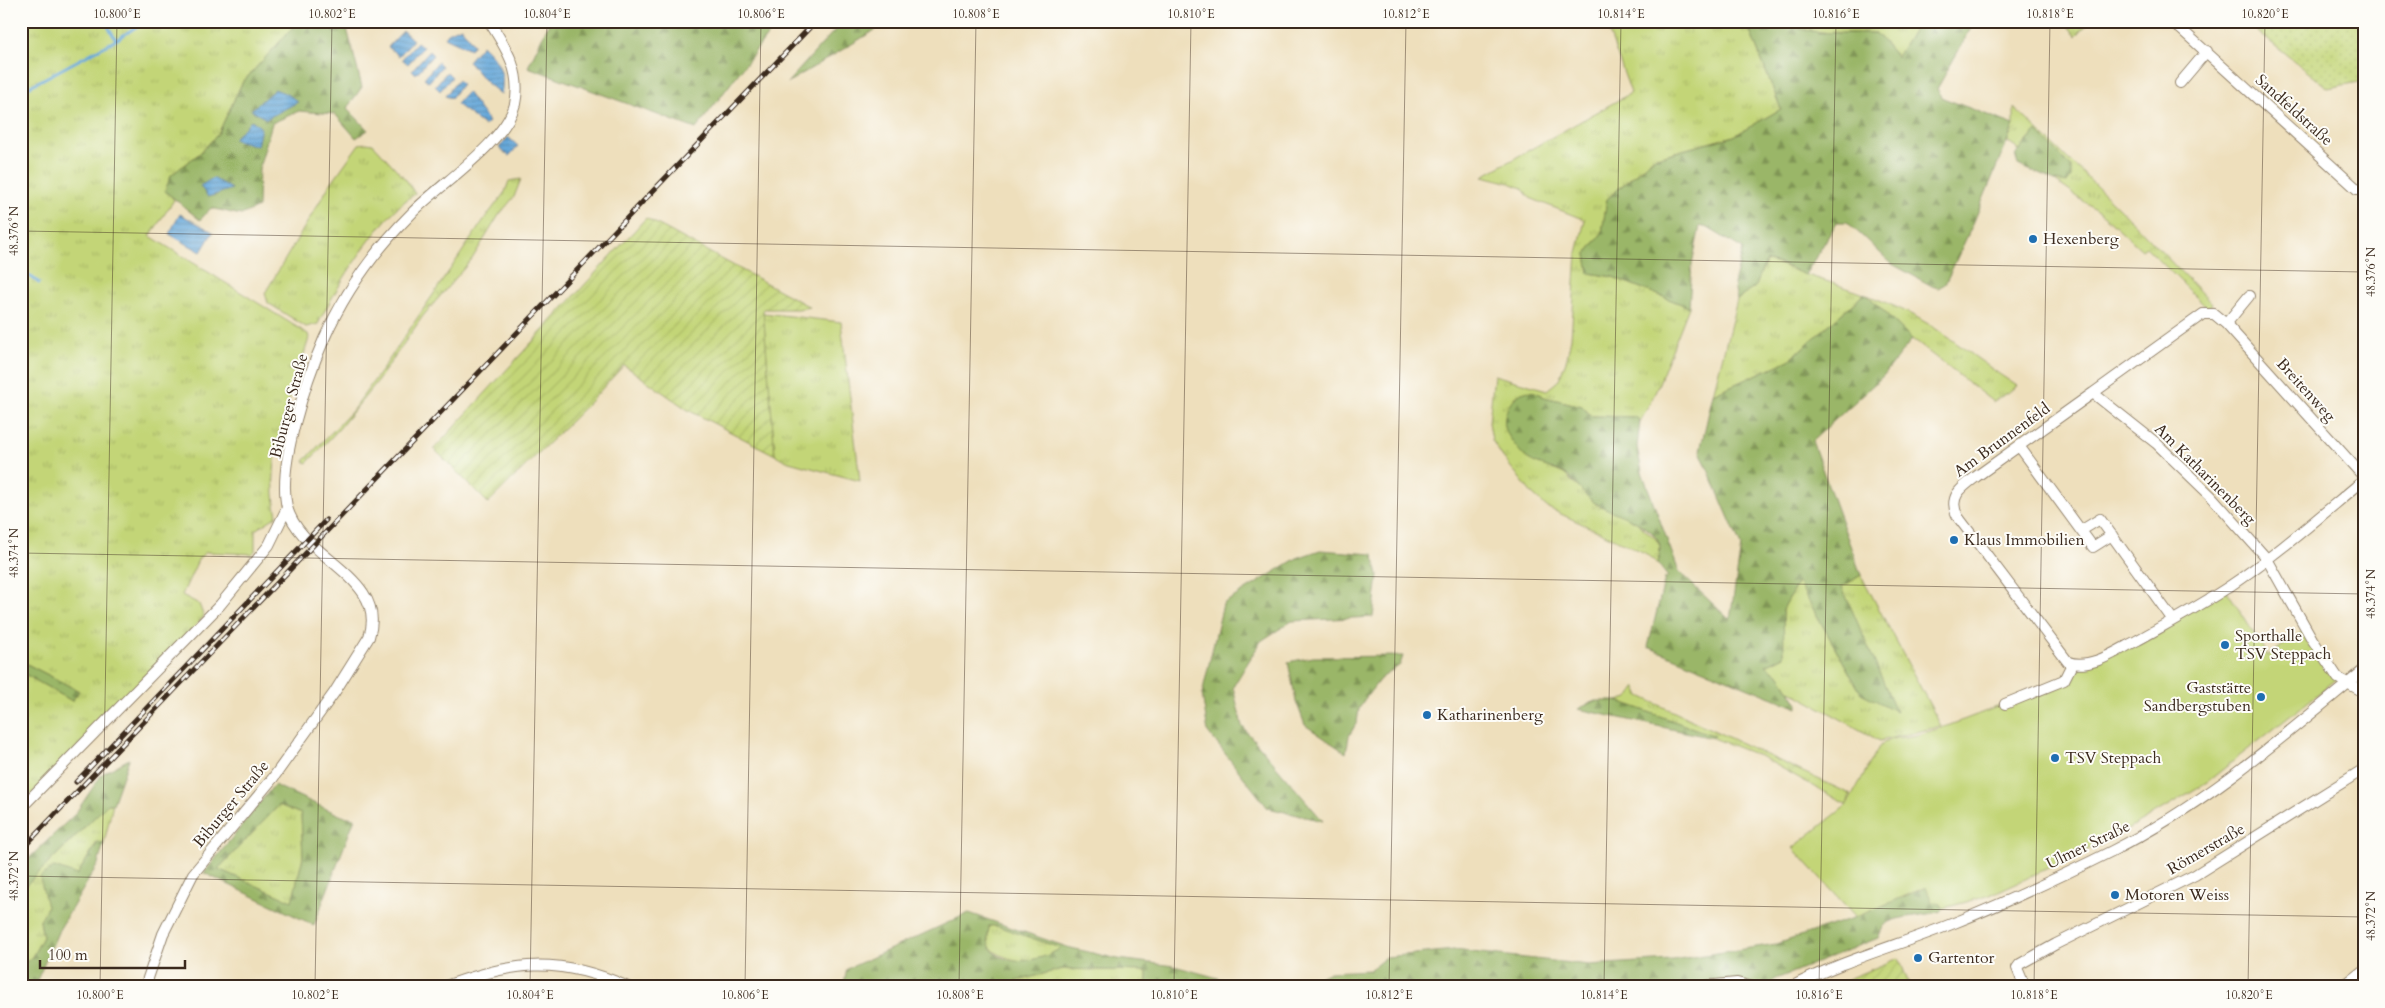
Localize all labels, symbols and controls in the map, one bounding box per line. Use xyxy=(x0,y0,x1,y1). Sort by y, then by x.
text: 10.800°E xyxy=(93,6,141,22)
text: 10.802°E xyxy=(308,6,356,22)
text: 10.804°E xyxy=(523,6,571,22)
text: 10.806°E xyxy=(737,6,785,22)
text: 10.808°E xyxy=(952,6,1000,22)
text: 10.810°E xyxy=(1167,6,1215,22)
text: 10.812°E xyxy=(1382,6,1430,22)
text: 10.814°E xyxy=(1597,6,1645,22)
text: 10.816°E xyxy=(1812,6,1860,22)
text: 10.818°E xyxy=(2026,6,2074,22)
text: 10.820°E xyxy=(2241,6,2289,22)
street label: Sandfeldstraße xyxy=(2251,69,2337,151)
text: 48.376°N xyxy=(6,205,22,256)
place label: Hexenberg xyxy=(2043,228,2119,250)
marker: Hexenberg xyxy=(2027,233,2039,245)
text: 48.376°N xyxy=(2363,246,2379,297)
street label: Biburger Straße xyxy=(264,351,314,461)
street label: Breitenweg xyxy=(2271,353,2341,427)
street label: Am Brunnenfeld xyxy=(1949,397,2055,482)
street label: Am Katharinenberg xyxy=(2149,418,2261,530)
text: 48.374°N xyxy=(6,527,22,578)
place label: Klaus Immobilien xyxy=(1964,529,2085,551)
marker: Klaus Immobilien xyxy=(1948,534,1960,546)
text: 48.374°N xyxy=(2363,568,2379,619)
place label: Sporthalle TSV Steppach xyxy=(2235,625,2331,665)
marker: Sporthalle TSV Steppach xyxy=(2219,639,2231,651)
place label: Gaststätte Sandbergstuben xyxy=(2144,677,2251,717)
marker: Gaststätte Sandbergstuben xyxy=(2255,691,2267,703)
place label: Katharinenberg xyxy=(1437,704,1543,726)
marker: Katharinenberg xyxy=(1421,709,1433,721)
place label: TSV Steppach xyxy=(2065,747,2161,769)
marker: TSV Steppach xyxy=(2049,752,2061,764)
street label: Biburger Straße xyxy=(188,756,274,852)
street label: Ulmer Straße xyxy=(2042,815,2134,875)
street label: Römerstraße xyxy=(2163,818,2249,880)
text: 48.372°N xyxy=(6,850,22,901)
place label: Motoren Weiss xyxy=(2125,884,2229,906)
marker: Motoren Weiss xyxy=(2109,889,2121,901)
text: 48.372°N xyxy=(2363,890,2379,941)
scale bar xyxy=(40,938,185,970)
text: 100 m xyxy=(48,945,88,965)
place label: Gartentor xyxy=(1928,947,1995,969)
marker: Gartentor xyxy=(1912,952,1924,964)
text: 10.800°E xyxy=(76,987,124,1003)
text: 10.802°E xyxy=(291,987,339,1003)
text: 10.804°E xyxy=(506,987,554,1003)
text: 10.806°E xyxy=(721,987,769,1003)
text: 10.808°E xyxy=(936,987,984,1003)
text: 10.810°E xyxy=(1150,987,1198,1003)
text: 10.812°E xyxy=(1365,987,1413,1003)
text: 10.814°E xyxy=(1580,987,1628,1003)
text: 10.816°E xyxy=(1795,987,1843,1003)
text: 10.818°E xyxy=(2010,987,2058,1003)
text: 10.820°E xyxy=(2225,987,2273,1003)

